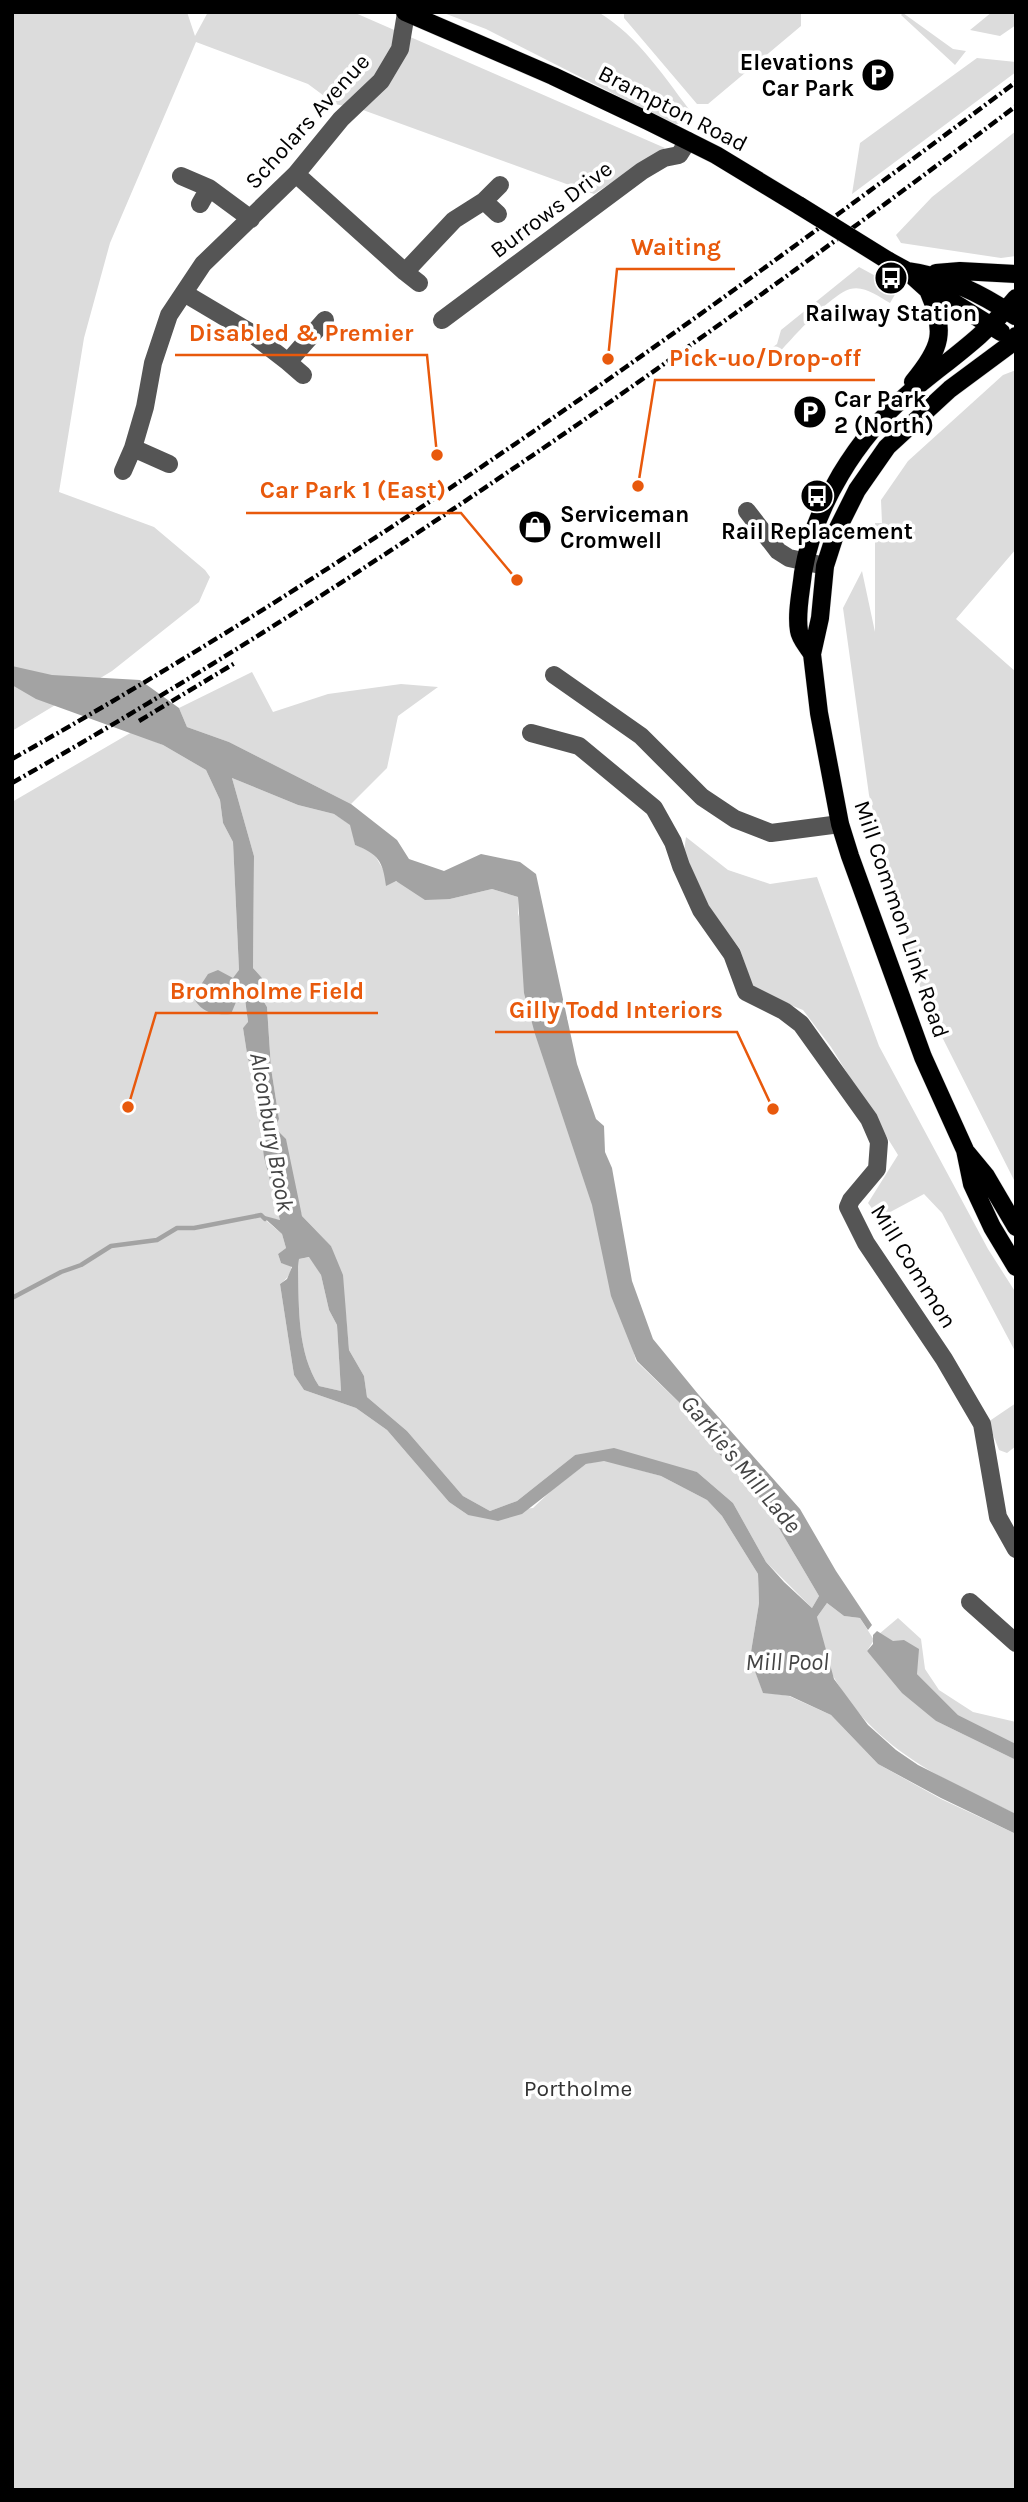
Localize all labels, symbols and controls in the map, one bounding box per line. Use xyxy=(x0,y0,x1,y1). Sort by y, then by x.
street label: Scholars Avenue xyxy=(239,48,375,195)
place label: Elevations Car Park xyxy=(740,49,854,102)
parking icon: Elevations Car Park xyxy=(859,56,897,94)
street label: Brampton Road xyxy=(594,59,752,158)
street label: Burrows Drive xyxy=(485,155,617,264)
callout: Waiting xyxy=(617,224,735,269)
text: Waiting xyxy=(631,233,721,261)
bus stop icon: Railway Station xyxy=(872,259,910,297)
place label: Railway Station xyxy=(805,300,977,327)
callout: Disabled & Premier xyxy=(175,310,427,355)
text: Disabled & Premier xyxy=(189,319,414,347)
callout: Pick-uo/Drop-off xyxy=(655,335,875,380)
text: Pick-uo/Drop-off xyxy=(669,344,861,372)
place label: Car Park 2 (North) xyxy=(834,386,934,439)
parking icon: Car Park 2 (North) xyxy=(791,393,829,431)
callout: Car Park 1 (East) xyxy=(246,468,461,513)
text: Car Park 1 (East) xyxy=(260,476,446,504)
bus stop icon: Rail Replacement xyxy=(798,477,836,515)
place label: Serviceman Cromwell xyxy=(560,501,689,554)
shop icon: Serviceman Cromwell xyxy=(516,508,554,546)
place label: Rail Replacement xyxy=(721,518,913,545)
street label: Mill Common Link Road xyxy=(848,797,955,1041)
callout: Bromholme Field xyxy=(156,968,378,1013)
text: Bromholme Field xyxy=(170,977,364,1005)
callout: Gilly Todd Interiors xyxy=(495,987,737,1032)
text: Gilly Todd Interiors xyxy=(509,996,723,1024)
water label: Alconbury Brook xyxy=(244,1050,300,1215)
street label: Mill Common xyxy=(865,1199,962,1333)
water label: Garkie's Mill Lade xyxy=(675,1389,807,1539)
water label: Mill Pool xyxy=(745,1648,829,1676)
park label: Portholme xyxy=(524,2075,632,2102)

